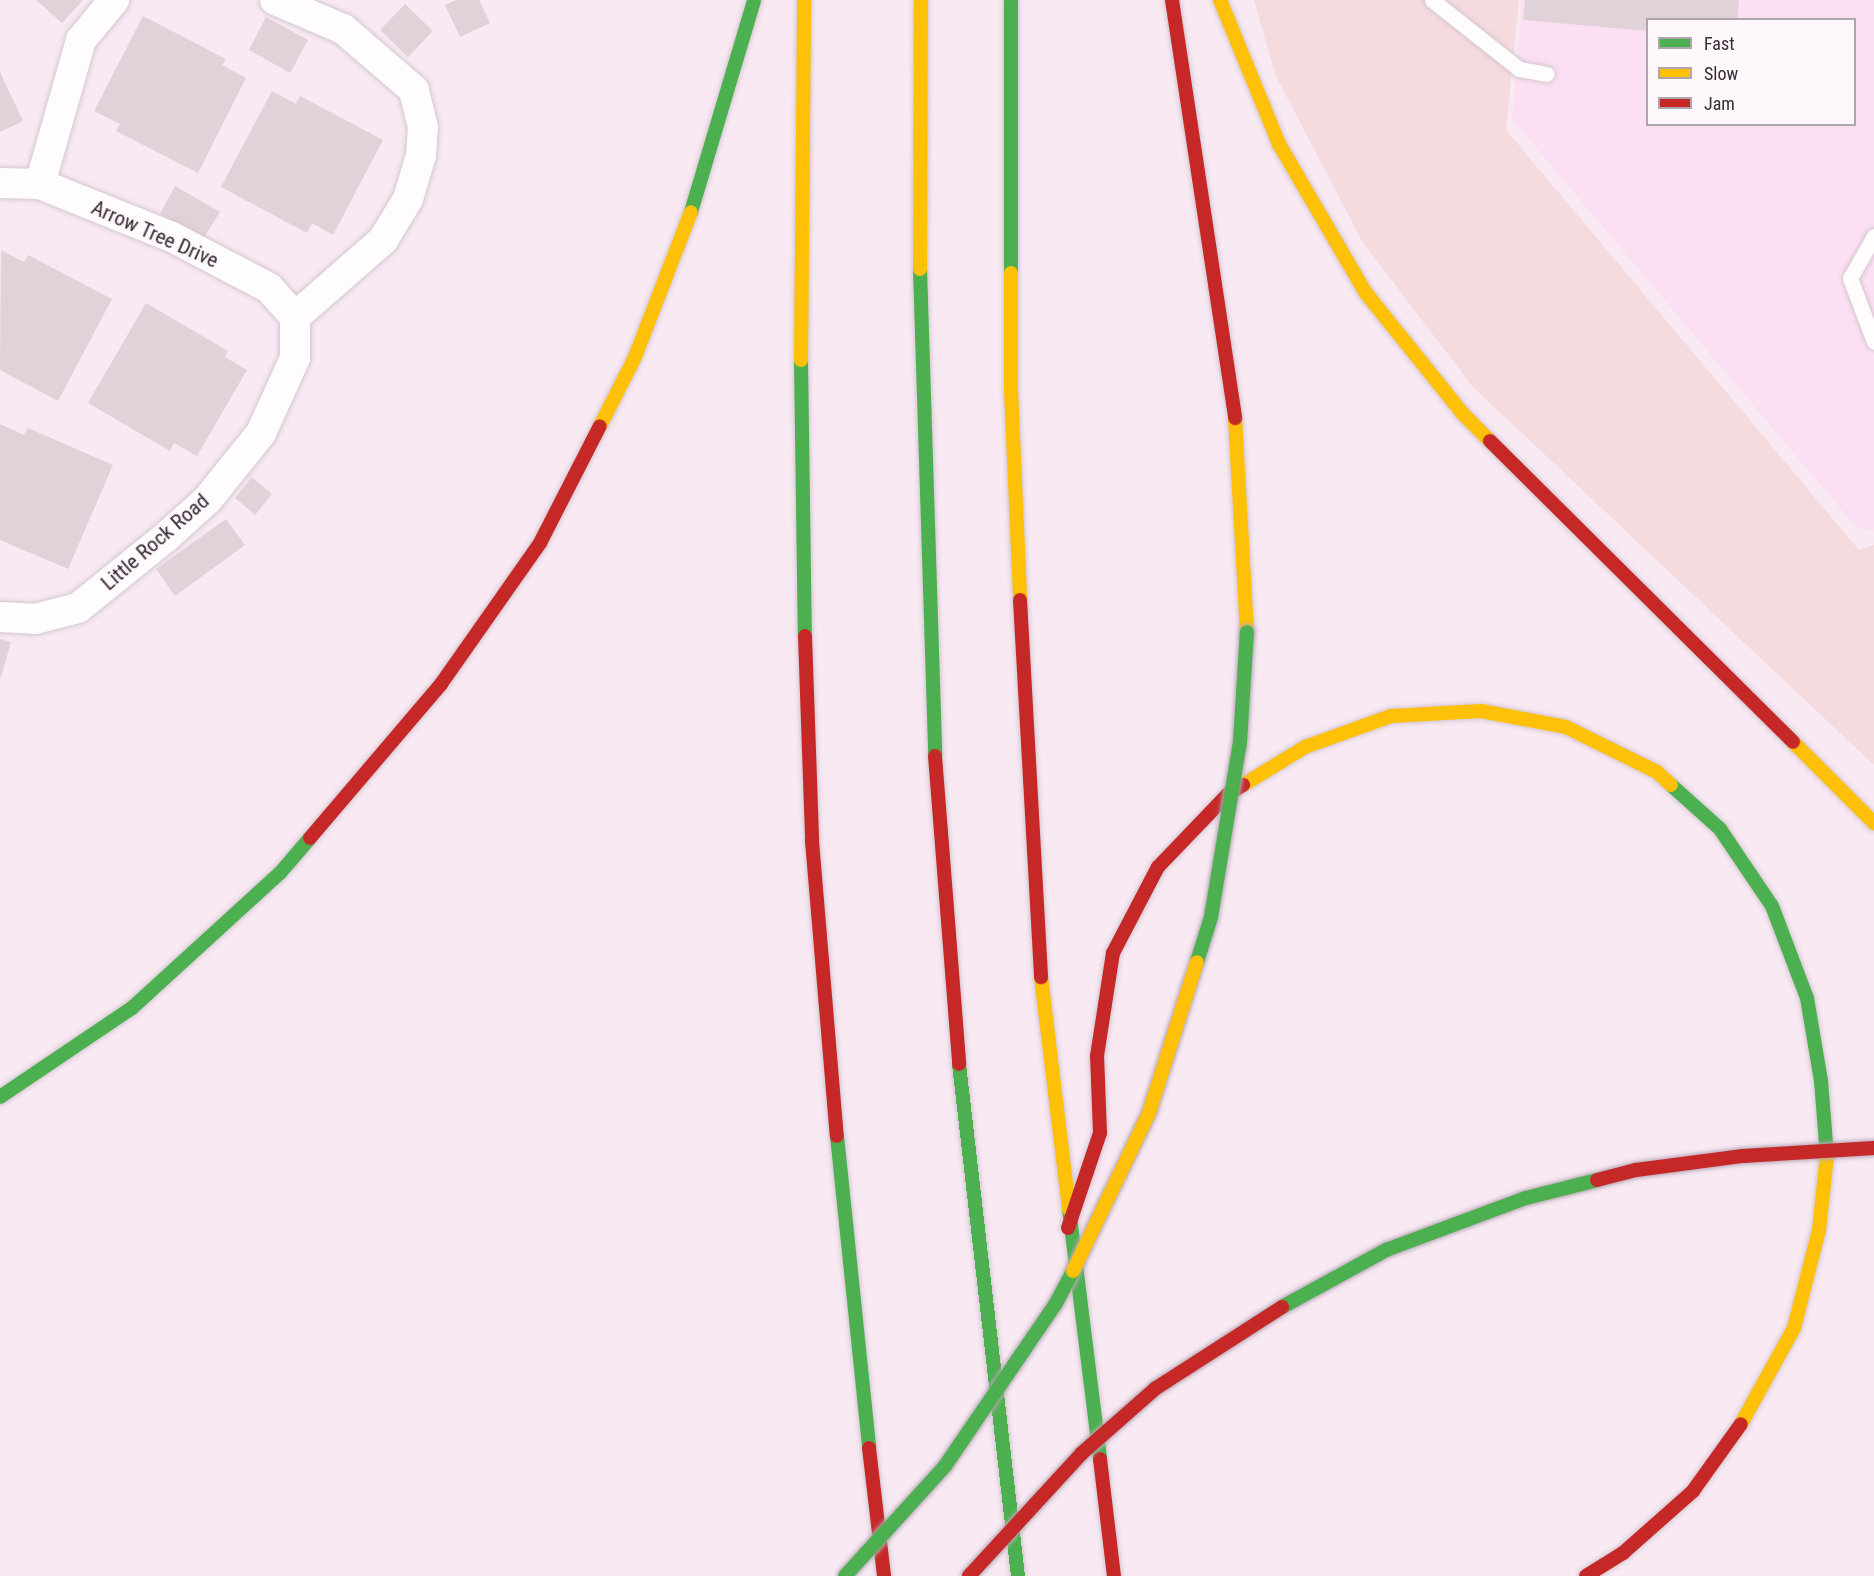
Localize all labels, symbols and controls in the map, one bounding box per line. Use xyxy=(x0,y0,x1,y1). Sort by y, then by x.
legend xyxy=(1646,18,1856,126)
text: Fast xyxy=(1704,33,1735,54)
text: Slow xyxy=(1704,63,1738,84)
text: Jam xyxy=(1704,93,1735,114)
street label: Arrow Tree Drive xyxy=(88,195,222,273)
street label: Little Rock Road xyxy=(96,488,214,596)

